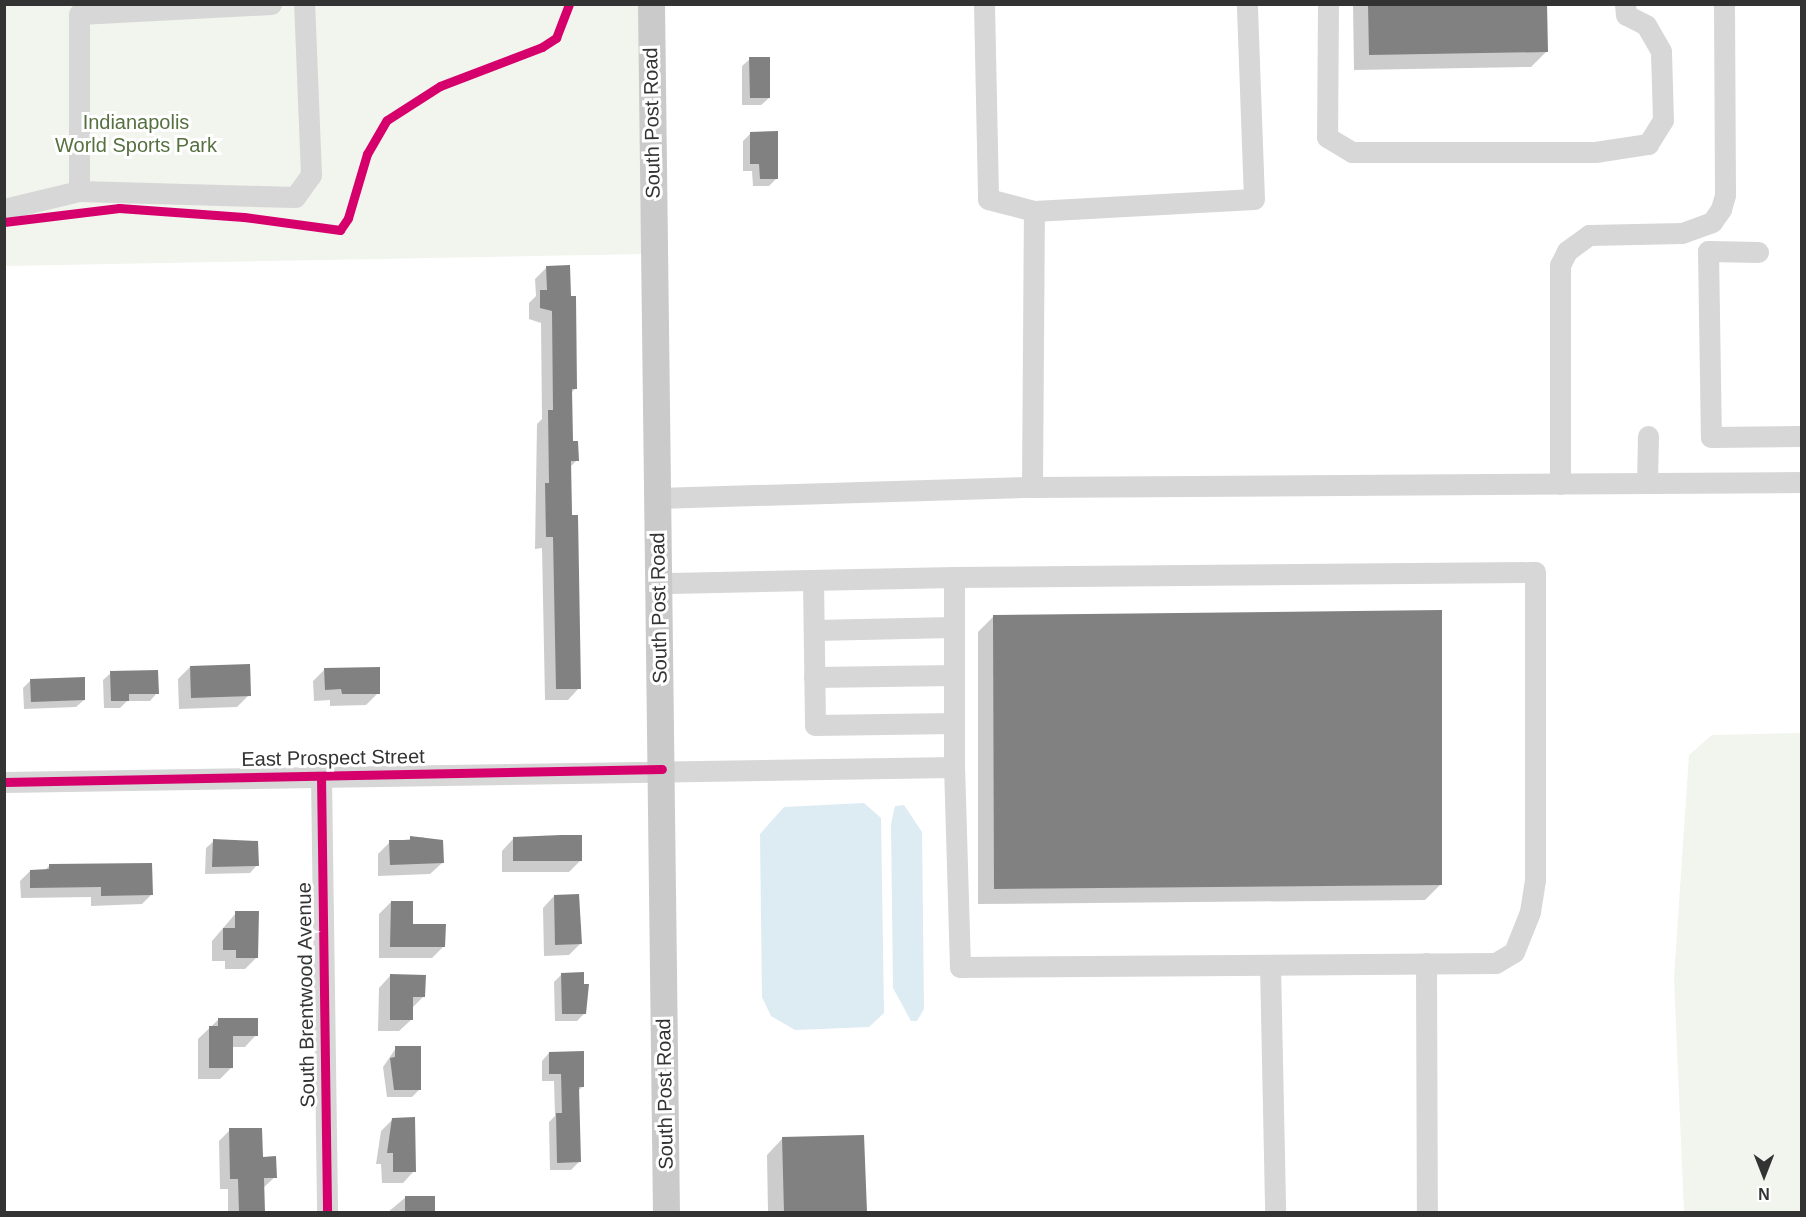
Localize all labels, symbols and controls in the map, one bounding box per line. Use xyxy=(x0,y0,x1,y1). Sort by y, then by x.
street label: South Post Road xyxy=(639,47,665,199)
park label: Indianapolis World Sports Park xyxy=(55,110,217,157)
street label: South Post Road xyxy=(646,532,672,684)
street label: East Prospect Street xyxy=(241,744,425,772)
street label: South Brentwood Avenue xyxy=(292,882,320,1108)
street label: South Post Road xyxy=(652,1018,678,1170)
north arrow xyxy=(1734,1145,1794,1205)
text: N xyxy=(1758,1185,1770,1202)

